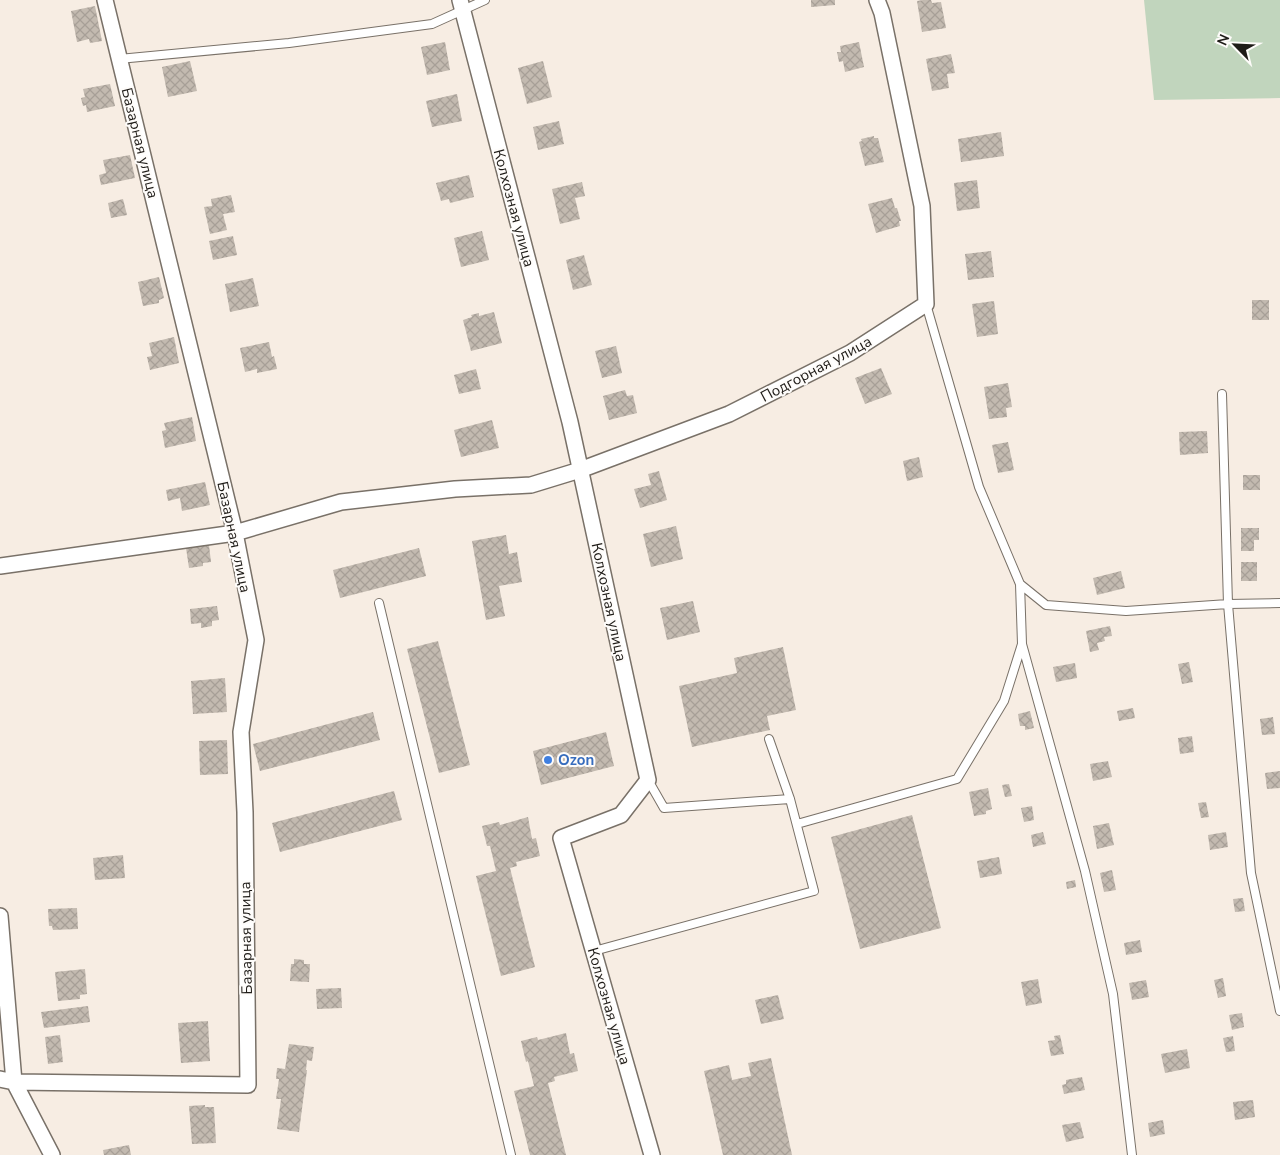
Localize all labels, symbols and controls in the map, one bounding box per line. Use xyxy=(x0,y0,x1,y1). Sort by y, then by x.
north arrow xyxy=(1210,20,1260,70)
text: N xyxy=(1213,31,1234,49)
street label: Базарная улица xyxy=(117,86,163,200)
street label: Колхозная улица xyxy=(489,147,539,269)
street label: Подгорная улица xyxy=(757,331,875,407)
street label: Базарная улица xyxy=(212,480,256,594)
street label: Колхозная улица xyxy=(587,541,631,663)
place label: Ozon xyxy=(558,750,594,770)
marker: Ozon xyxy=(542,754,554,766)
street label: Базарная улица xyxy=(235,881,257,995)
street label: Колхозная улица xyxy=(583,945,635,1067)

